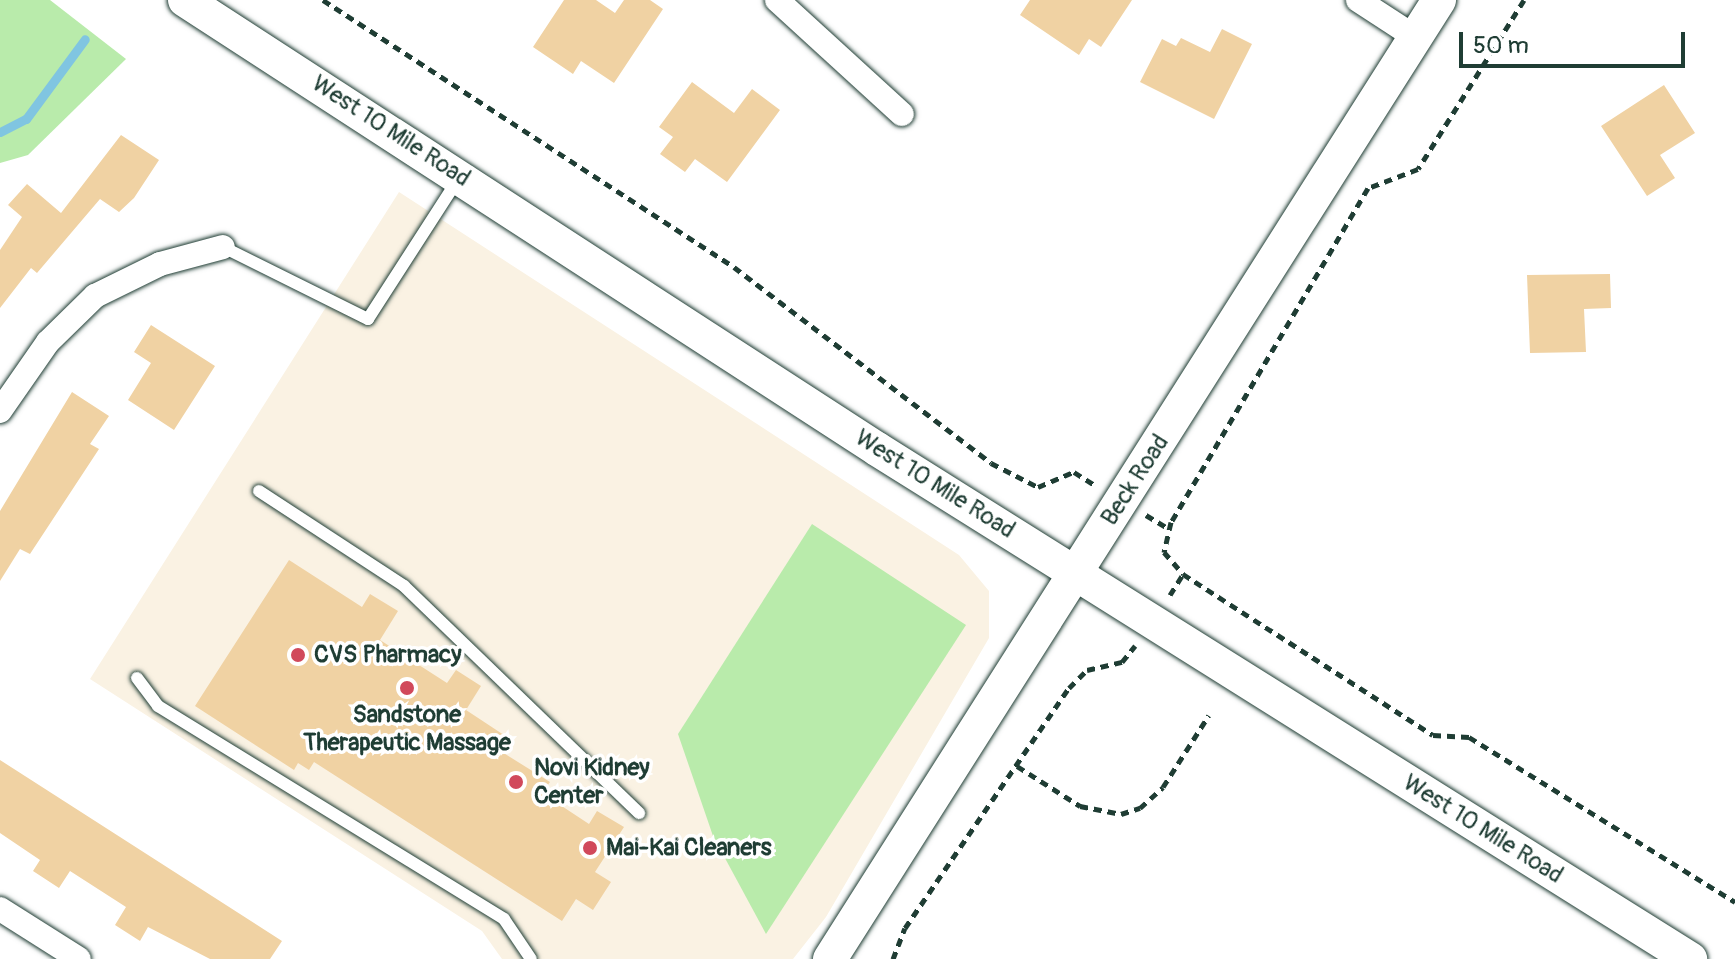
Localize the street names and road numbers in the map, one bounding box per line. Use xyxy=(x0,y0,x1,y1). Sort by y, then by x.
street label: West 10 Mile Road xyxy=(306,69,476,193)
street label: West 10 Mile Road xyxy=(850,423,1020,545)
street label: Beck Road xyxy=(1095,429,1175,531)
street label: West 10 Mile Road xyxy=(1398,768,1568,890)

